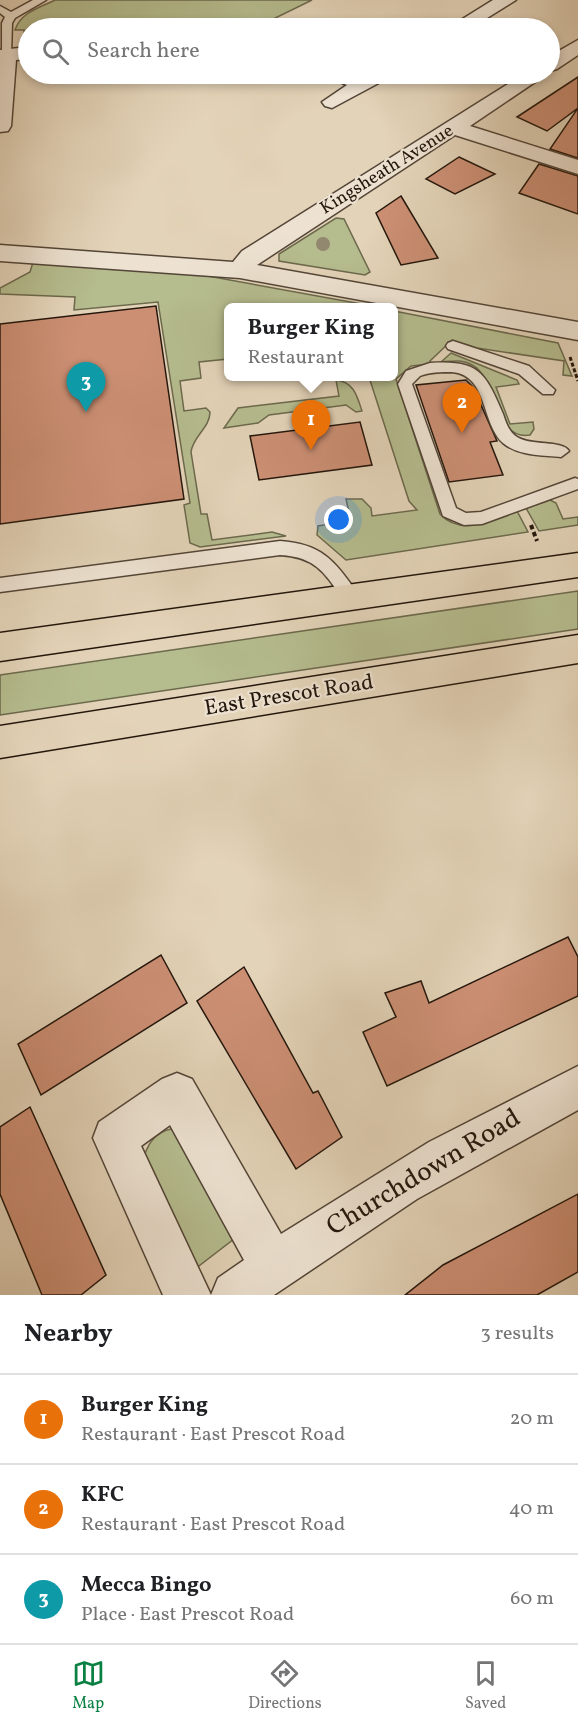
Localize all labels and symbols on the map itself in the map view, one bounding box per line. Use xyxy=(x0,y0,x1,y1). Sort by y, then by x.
street label: Kingsheath Avenue xyxy=(316,119,458,221)
pin: 3 xyxy=(66,362,106,412)
pin: 2 xyxy=(442,384,482,433)
pin: 1 xyxy=(292,400,330,450)
your location xyxy=(324,505,353,534)
street label: East Prescot Road xyxy=(202,667,376,725)
street label: Churchdown Road xyxy=(320,1100,528,1246)

